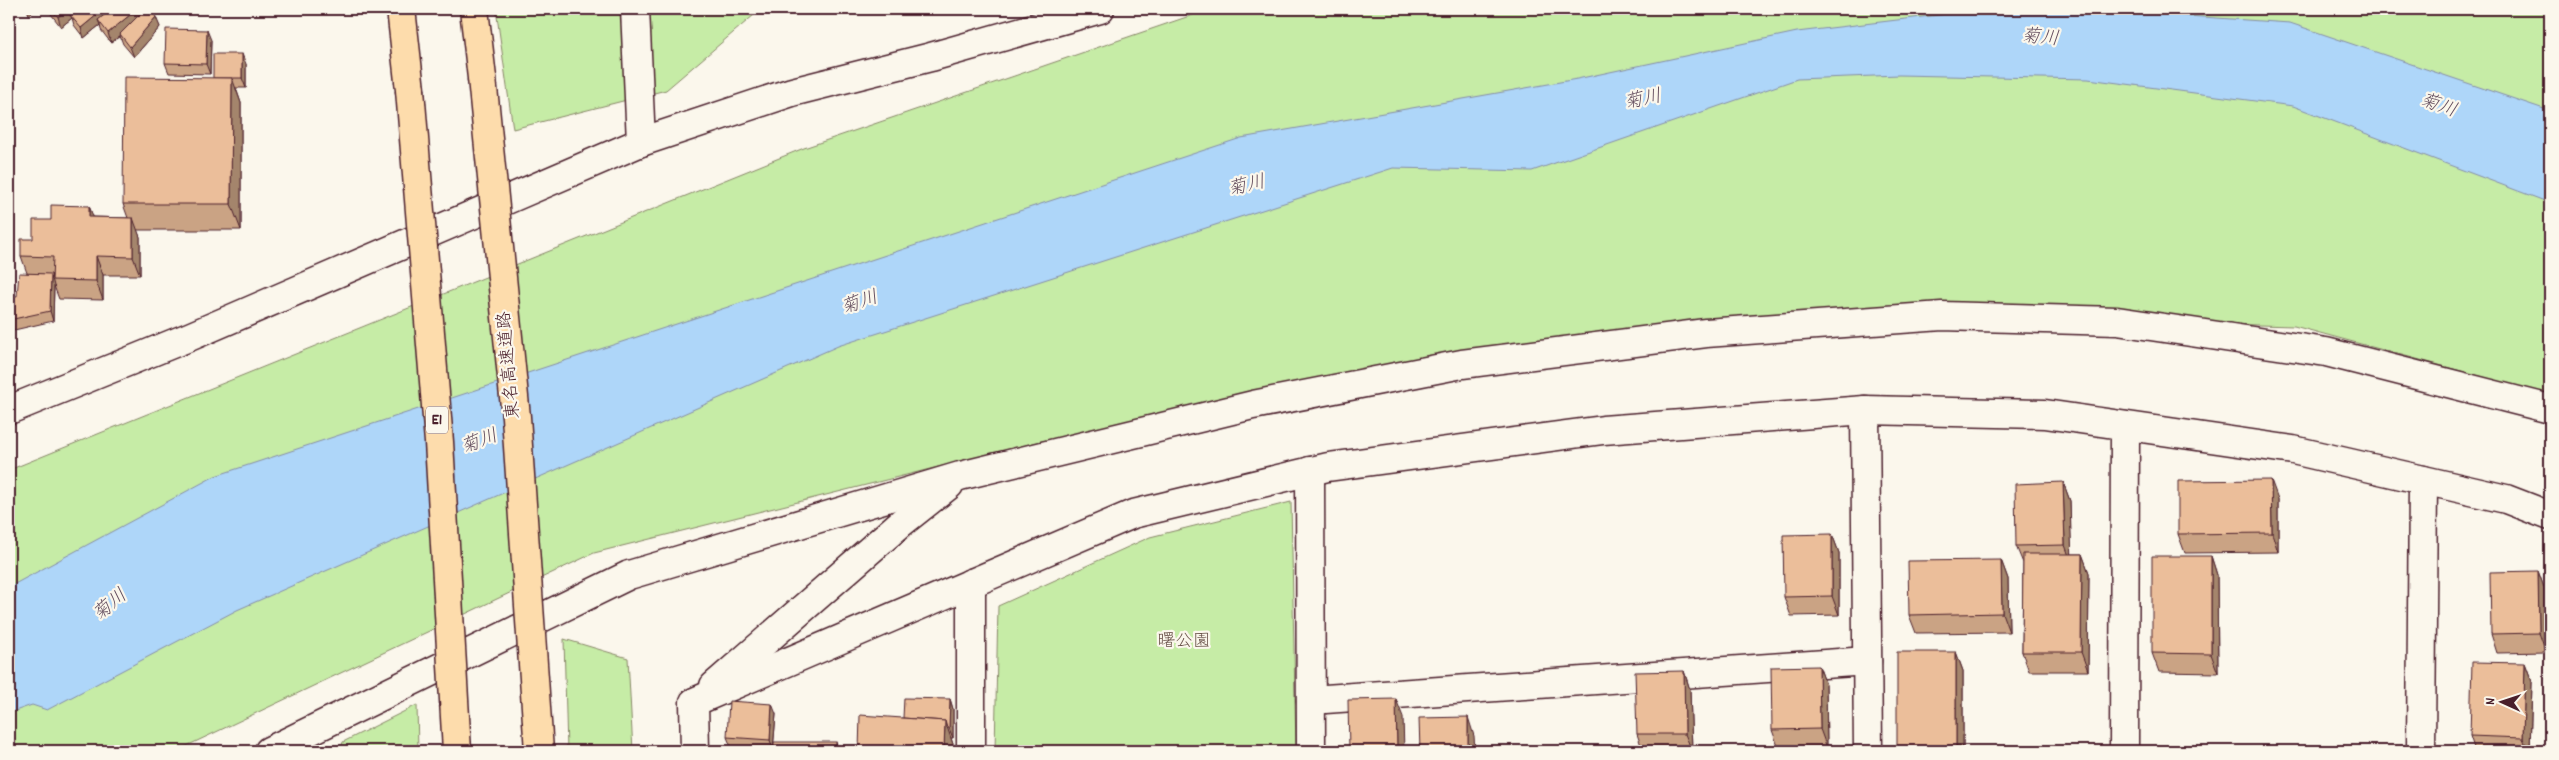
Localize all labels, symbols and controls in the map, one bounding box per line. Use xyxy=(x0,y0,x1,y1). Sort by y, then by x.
water label: 菊川 xyxy=(2020,24,2060,54)
water label: 菊川 xyxy=(1622,84,1664,118)
water label: 菊川 xyxy=(2416,88,2460,126)
water label: 菊川 xyxy=(1225,170,1269,204)
water label: 菊川 xyxy=(838,285,882,323)
street label: 東名高速道路 xyxy=(493,310,527,420)
road number: E1 xyxy=(426,406,448,434)
water label: 菊川 xyxy=(457,424,503,462)
water label: 菊川 xyxy=(88,583,134,629)
park label: 曙公園 xyxy=(1157,630,1211,655)
north arrow xyxy=(2476,678,2526,728)
text: N xyxy=(2481,697,2501,705)

